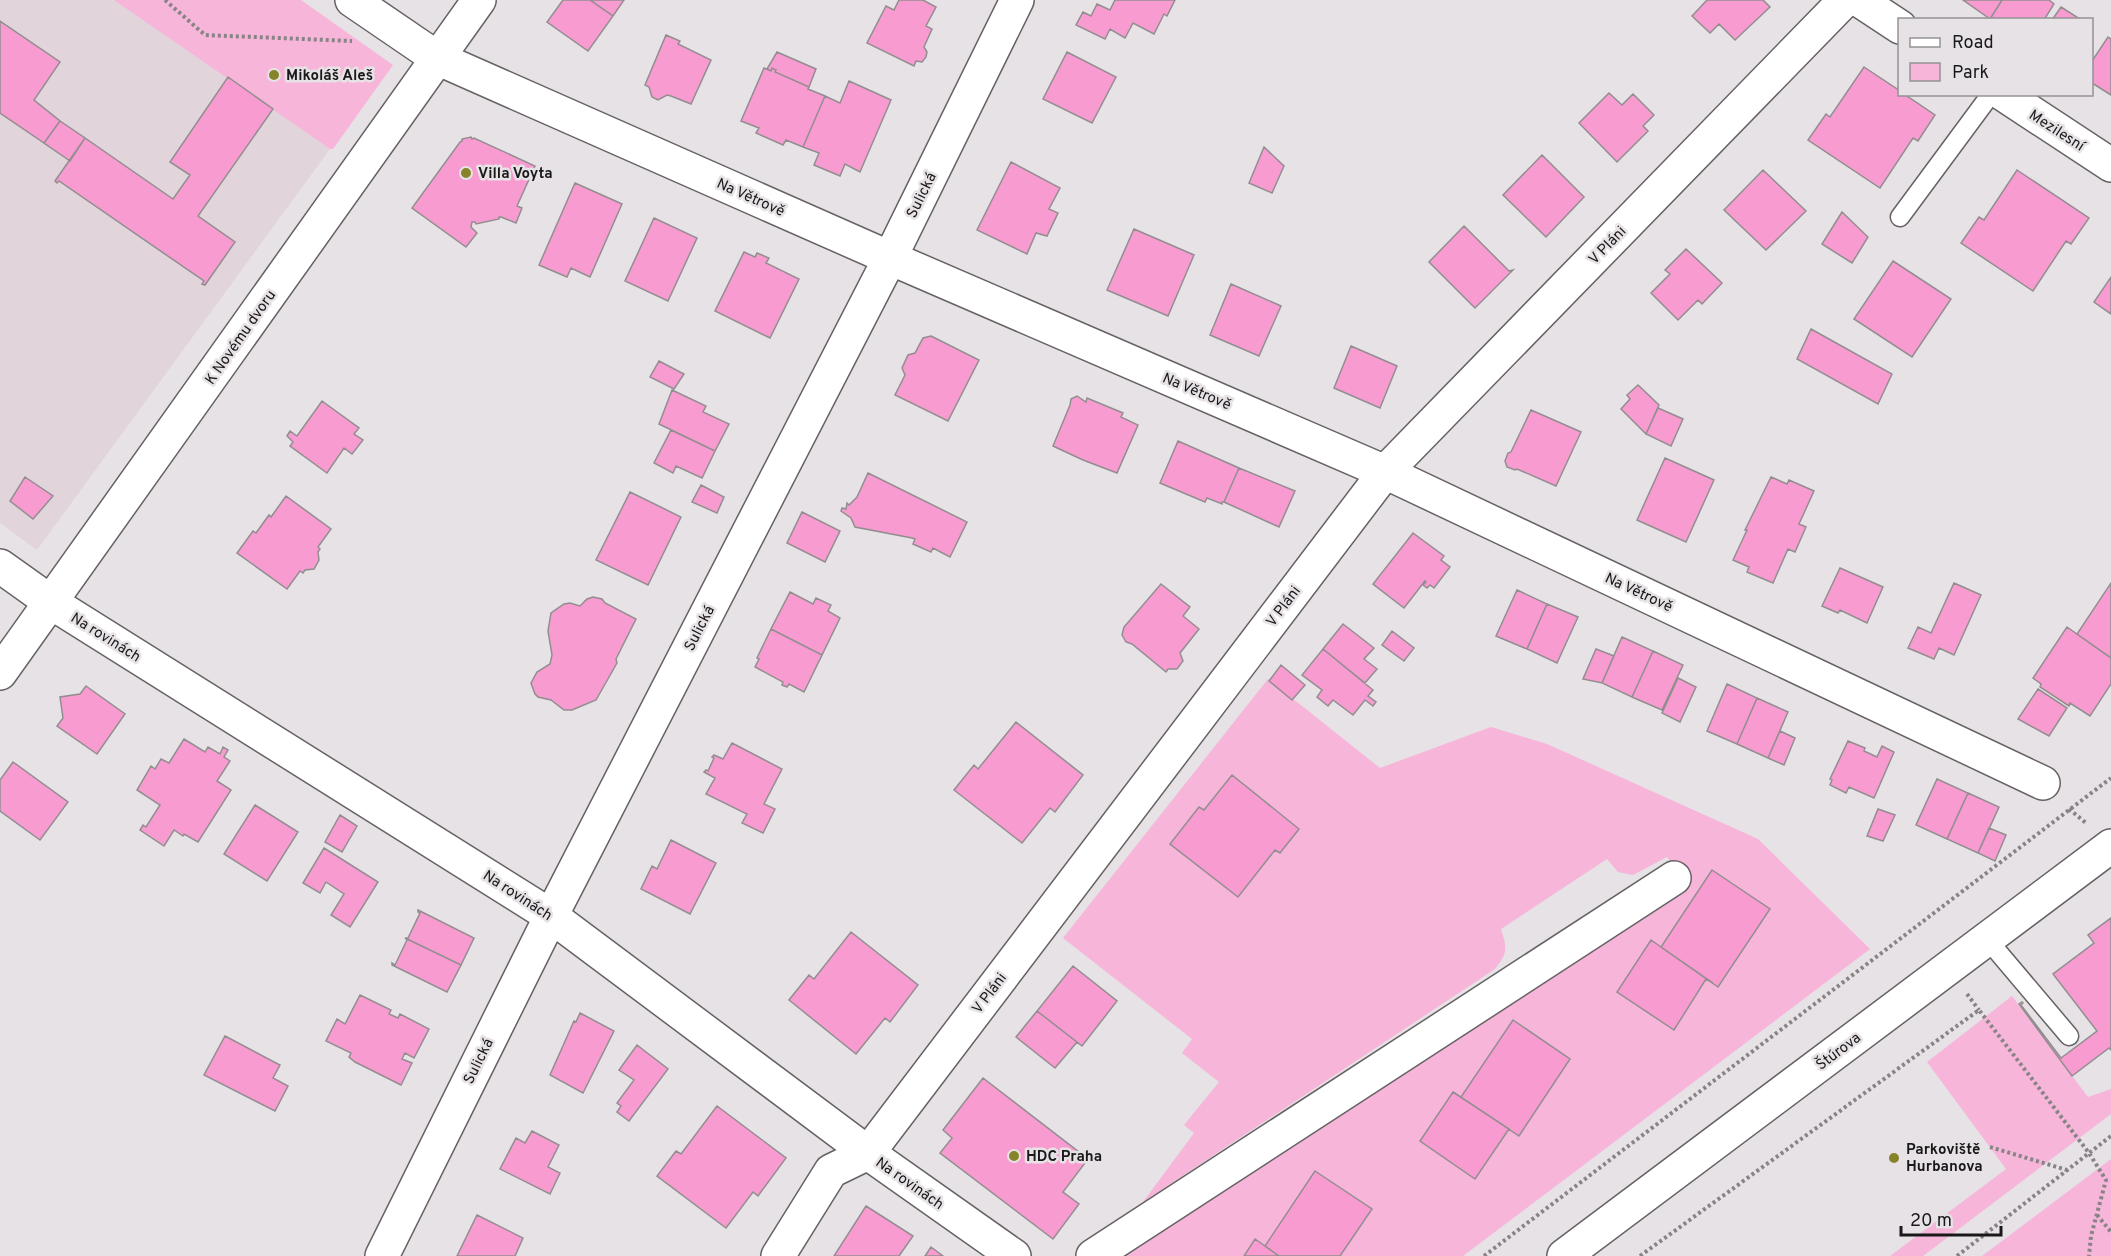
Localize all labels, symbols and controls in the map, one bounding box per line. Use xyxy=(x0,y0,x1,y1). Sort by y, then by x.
legend xyxy=(1898,18,2093,96)
text: Road xyxy=(1952,32,1994,55)
text: Park xyxy=(1952,62,1989,85)
place label: Mikoláš Aleš xyxy=(286,67,373,86)
marker: Mikoláš Aleš xyxy=(267,68,281,82)
street label: Mezilesní xyxy=(2025,106,2089,157)
place label: Villa Voyta xyxy=(478,165,553,184)
marker: Villa Voyta xyxy=(459,166,473,180)
street label: Sulická xyxy=(903,170,942,222)
street label: Na Větrově xyxy=(713,175,788,222)
street label: V Pláni xyxy=(1585,223,1631,269)
street label: K Novému dvoru xyxy=(202,287,281,389)
street label: Na Větrově xyxy=(1159,369,1234,415)
street label: Na Větrově xyxy=(1601,569,1675,617)
street label: V Pláni xyxy=(1263,583,1306,631)
street label: Sulická xyxy=(681,603,720,655)
street label: Na rovinách xyxy=(67,609,144,667)
street label: Na rovinách xyxy=(479,867,556,926)
street label: V Pláni xyxy=(969,970,1012,1018)
street label: Štúrova xyxy=(1811,1027,1865,1075)
street label: Sulická xyxy=(460,1036,499,1088)
place label: Parkoviště Hurbanova xyxy=(1906,1141,1983,1177)
place label: HDC Praha xyxy=(1026,1148,1102,1167)
marker: HDC Praha xyxy=(1007,1149,1021,1163)
marker: Parkoviště Hurbanova xyxy=(1887,1151,1901,1165)
street label: Na rovinách xyxy=(871,1154,947,1215)
scale bar xyxy=(1901,1199,2002,1237)
text: 20 m xyxy=(1910,1210,1952,1233)

